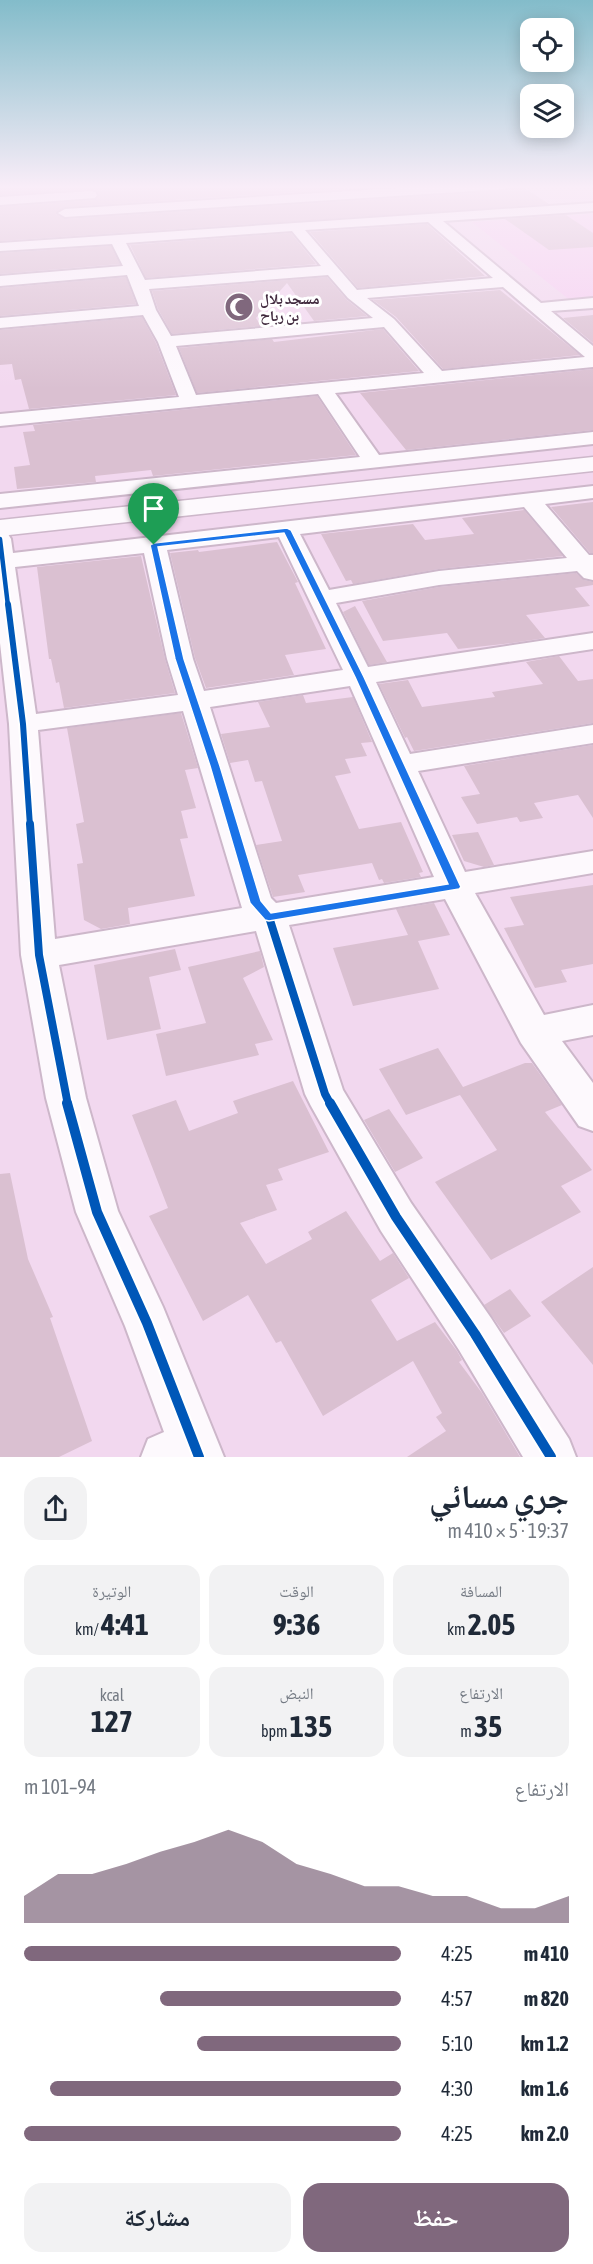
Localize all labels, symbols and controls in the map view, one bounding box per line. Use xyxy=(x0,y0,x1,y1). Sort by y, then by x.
map controls xyxy=(520,18,574,138)
button: locate xyxy=(520,18,574,72)
button: layers xyxy=(520,84,574,138)
place label: مسجد بلال بن رباح xyxy=(260,290,320,325)
mosque icon: مسجد بلال بن رباح xyxy=(223,291,255,323)
pin xyxy=(128,483,179,545)
icon: arrive xyxy=(137,492,170,525)
button: share xyxy=(24,1477,87,1540)
text: جري مسائي xyxy=(429,1477,569,1515)
text: 19:37 · 5 × 410 m xyxy=(447,1519,569,1542)
text: الوتيرة xyxy=(92,1582,131,1600)
text: الوقت xyxy=(279,1582,314,1600)
text: المسافة xyxy=(460,1582,502,1600)
text: 4:41 xyxy=(101,1607,149,1641)
text: 9:36 xyxy=(273,1607,320,1641)
text: 2.05 xyxy=(468,1607,515,1641)
text: /km xyxy=(75,1620,101,1638)
text: km xyxy=(447,1620,468,1638)
text: النبض xyxy=(279,1684,314,1702)
text: الارتفاع xyxy=(459,1684,503,1702)
text: kcal xyxy=(100,1686,124,1704)
text: 127 xyxy=(91,1704,133,1738)
text: 135 xyxy=(290,1709,332,1743)
text: 35 xyxy=(474,1709,502,1743)
text: bpm xyxy=(261,1722,290,1740)
text: m xyxy=(460,1722,474,1740)
text: 94–101 m xyxy=(24,1775,96,1798)
text: الارتفاع xyxy=(514,1777,569,1800)
text: 4:25 xyxy=(441,1942,473,1965)
text: 410 m xyxy=(524,1942,569,1965)
text: 4:57 xyxy=(441,1987,473,2010)
text: 820 m xyxy=(524,1987,569,2010)
text: 5:10 xyxy=(441,2032,473,2055)
text: 1.2 km xyxy=(521,2032,569,2055)
text: 4:30 xyxy=(441,2077,473,2100)
text: 1.6 km xyxy=(521,2077,569,2100)
text: 4:25 xyxy=(441,2122,473,2145)
text: 2.0 km xyxy=(521,2122,569,2145)
button: مشاركة xyxy=(24,2183,291,2252)
button: حفظ xyxy=(303,2183,569,2252)

